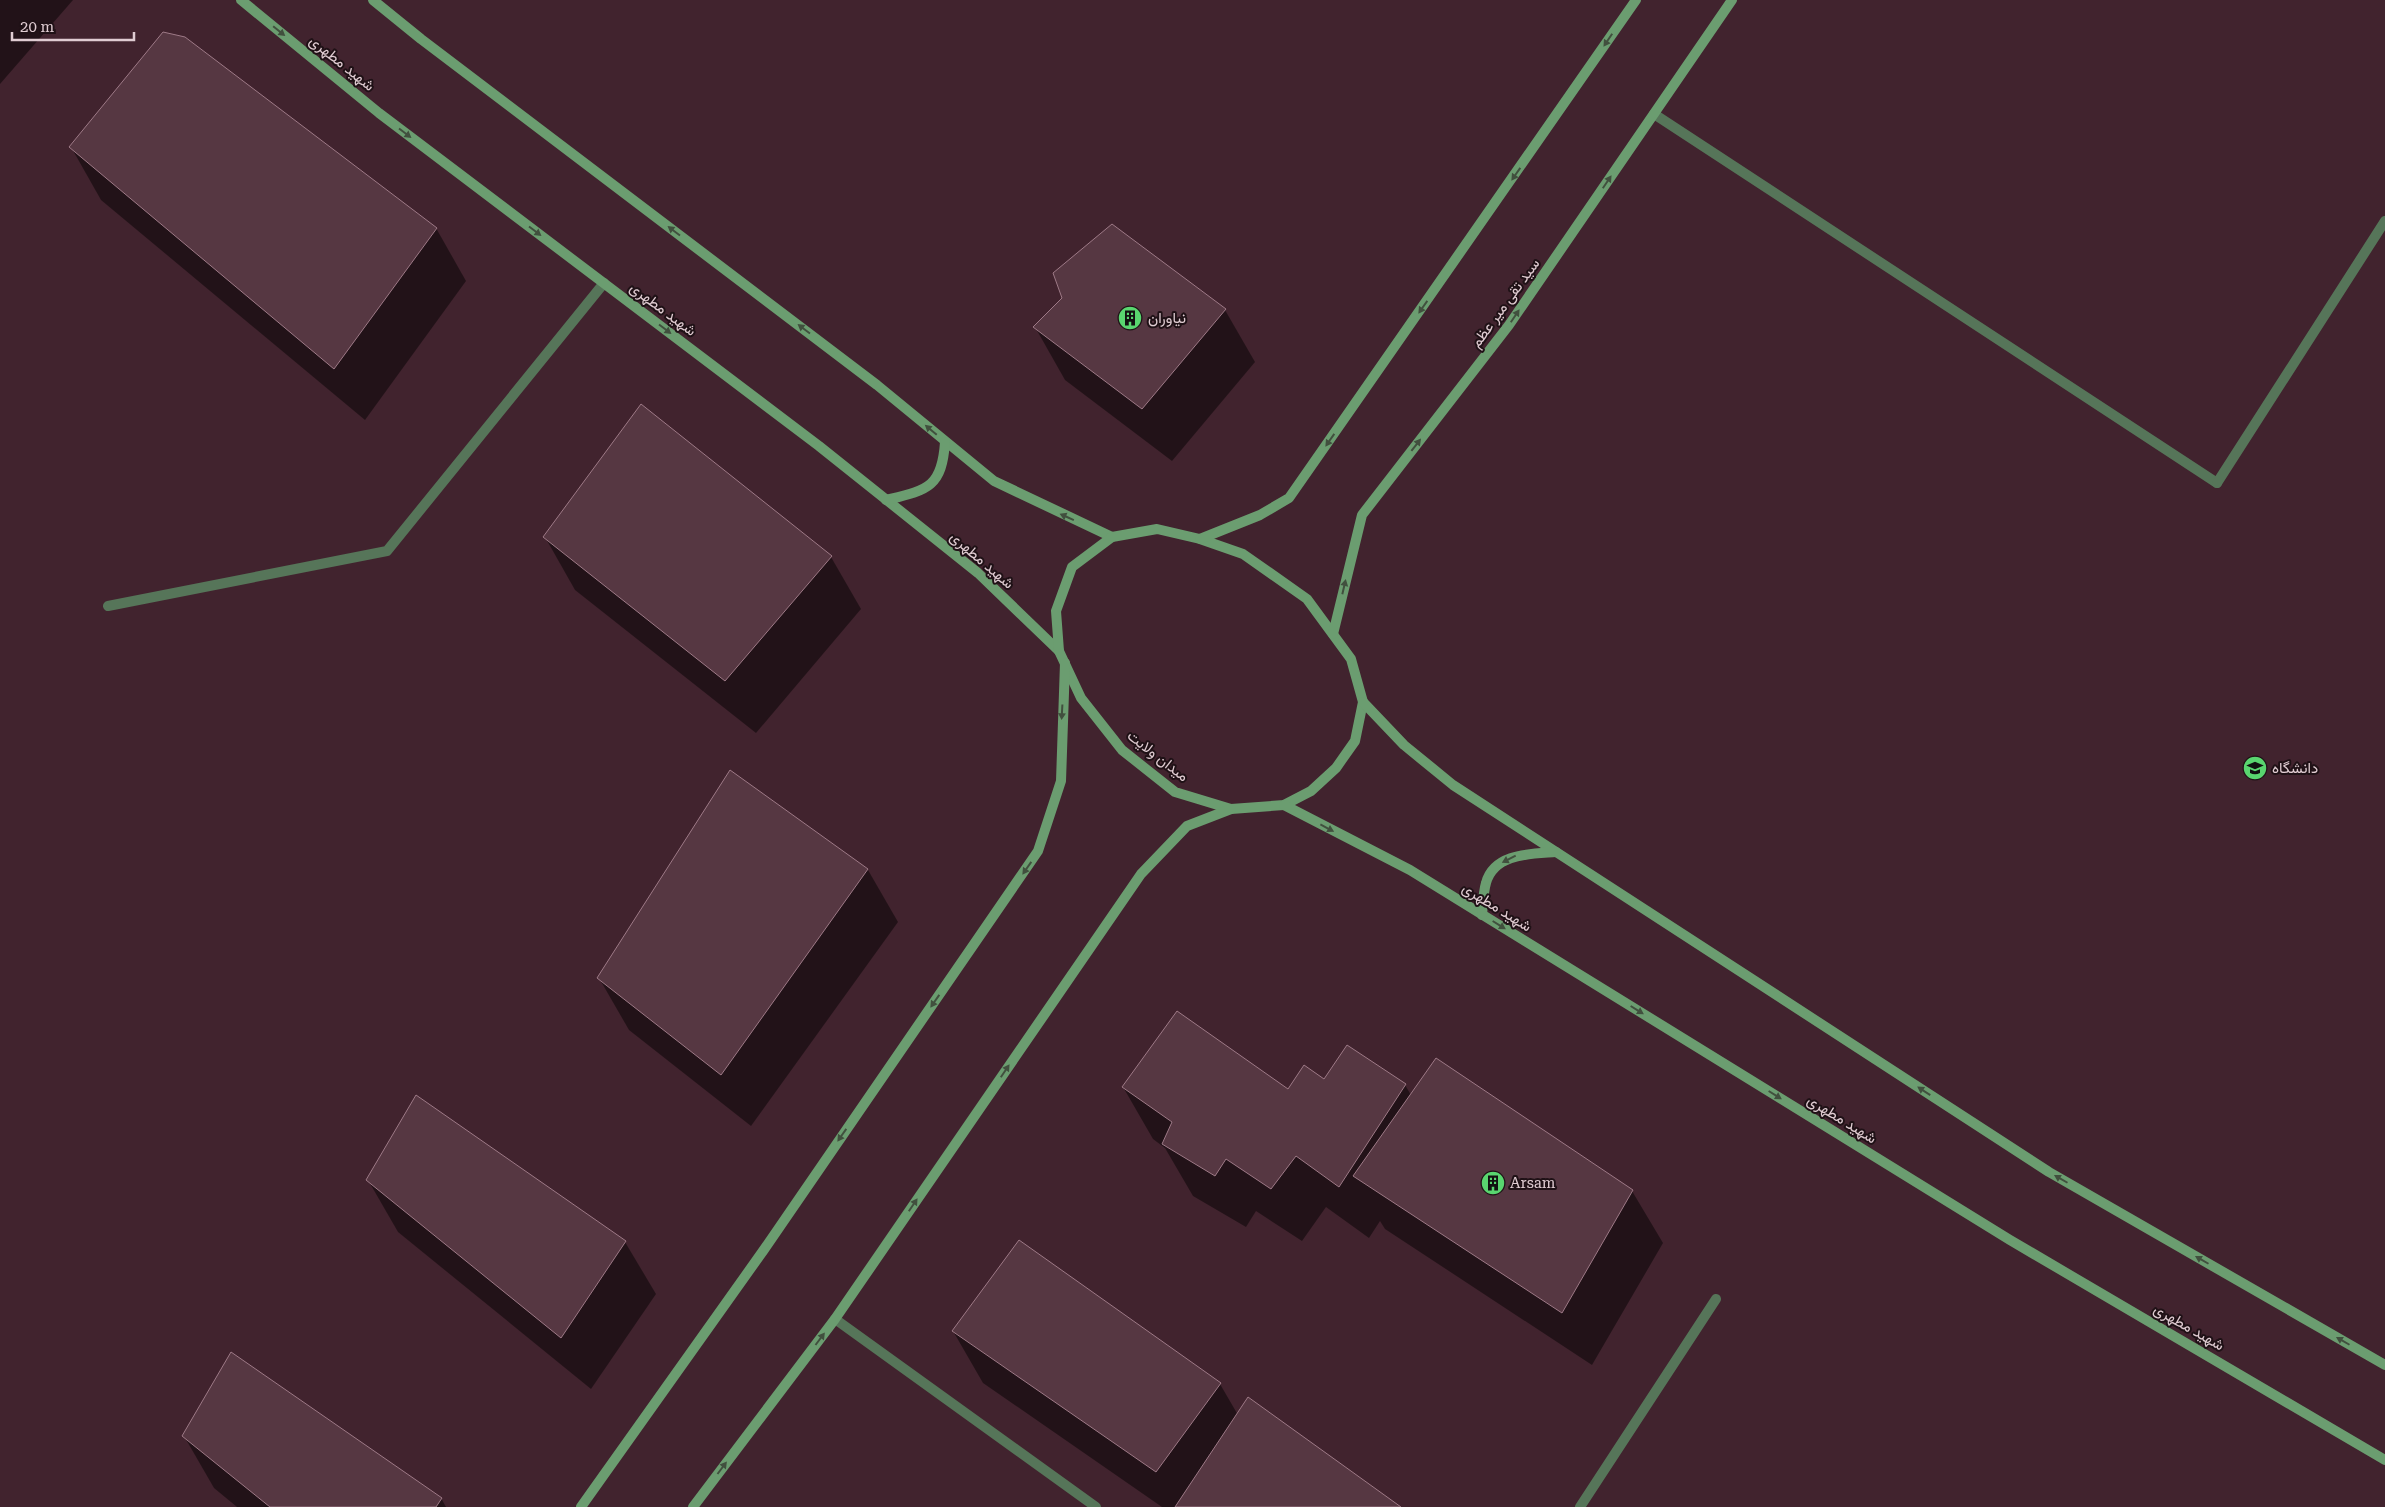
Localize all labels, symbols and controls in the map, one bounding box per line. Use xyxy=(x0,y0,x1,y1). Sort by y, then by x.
scale bar xyxy=(12,10,135,42)
text: 20 m xyxy=(20,18,55,36)
one-way arrow xyxy=(273,25,285,36)
street label: شهید مطهری xyxy=(305,31,378,96)
one-way arrow xyxy=(1603,33,1613,47)
one-way arrow xyxy=(398,128,412,138)
one-way arrow xyxy=(1511,167,1521,180)
one-way arrow xyxy=(1602,175,1612,189)
one-way arrow xyxy=(528,226,542,236)
one-way arrow xyxy=(667,226,681,236)
street label: سید تقی میر عظم xyxy=(1467,255,1544,352)
street label: شهید مطهری xyxy=(626,278,700,341)
one-way arrow xyxy=(1418,300,1428,314)
building icon: نیاوران xyxy=(1117,305,1143,331)
place label: نیاوران xyxy=(1148,309,1186,327)
one-way arrow xyxy=(1510,309,1520,323)
one-way arrow xyxy=(658,324,672,334)
one-way arrow xyxy=(798,324,811,335)
one-way arrow xyxy=(925,425,937,436)
one-way arrow xyxy=(1325,433,1335,447)
one-way arrow xyxy=(1411,439,1422,452)
one-way arrow xyxy=(1060,512,1074,520)
street label: شهید مطهری xyxy=(946,527,1018,593)
one-way arrow xyxy=(1340,579,1348,594)
one-way arrow xyxy=(1058,704,1066,720)
street label: میدان ولایت xyxy=(1124,727,1192,785)
school or university icon: دانشگاه xyxy=(2242,755,2268,781)
place label: دانشگاه xyxy=(2272,759,2318,777)
one-way arrow xyxy=(1319,824,1334,832)
one-way arrow xyxy=(1502,855,1516,863)
one-way arrow xyxy=(1022,861,1032,874)
street label: شهید مطهری xyxy=(1458,879,1535,936)
one-way arrow xyxy=(1492,920,1505,930)
one-way arrow xyxy=(930,995,940,1008)
one-way arrow xyxy=(1630,1006,1643,1015)
one-way arrow xyxy=(1000,1064,1010,1078)
one-way arrow xyxy=(1918,1086,1931,1096)
one-way arrow xyxy=(1769,1091,1782,1100)
street label: شهید مطهری xyxy=(1803,1091,1880,1148)
one-way arrow xyxy=(838,1128,847,1142)
building icon: Arsam xyxy=(1480,1170,1506,1196)
place label: Arsam xyxy=(1510,1174,1556,1192)
one-way arrow xyxy=(2054,1174,2067,1183)
one-way arrow xyxy=(908,1198,918,1212)
one-way arrow xyxy=(2195,1255,2208,1264)
street label: شهید مطهری xyxy=(2150,1300,2228,1355)
one-way arrow xyxy=(815,1332,825,1346)
one-way arrow xyxy=(2336,1336,2349,1345)
one-way arrow xyxy=(717,1461,727,1475)

